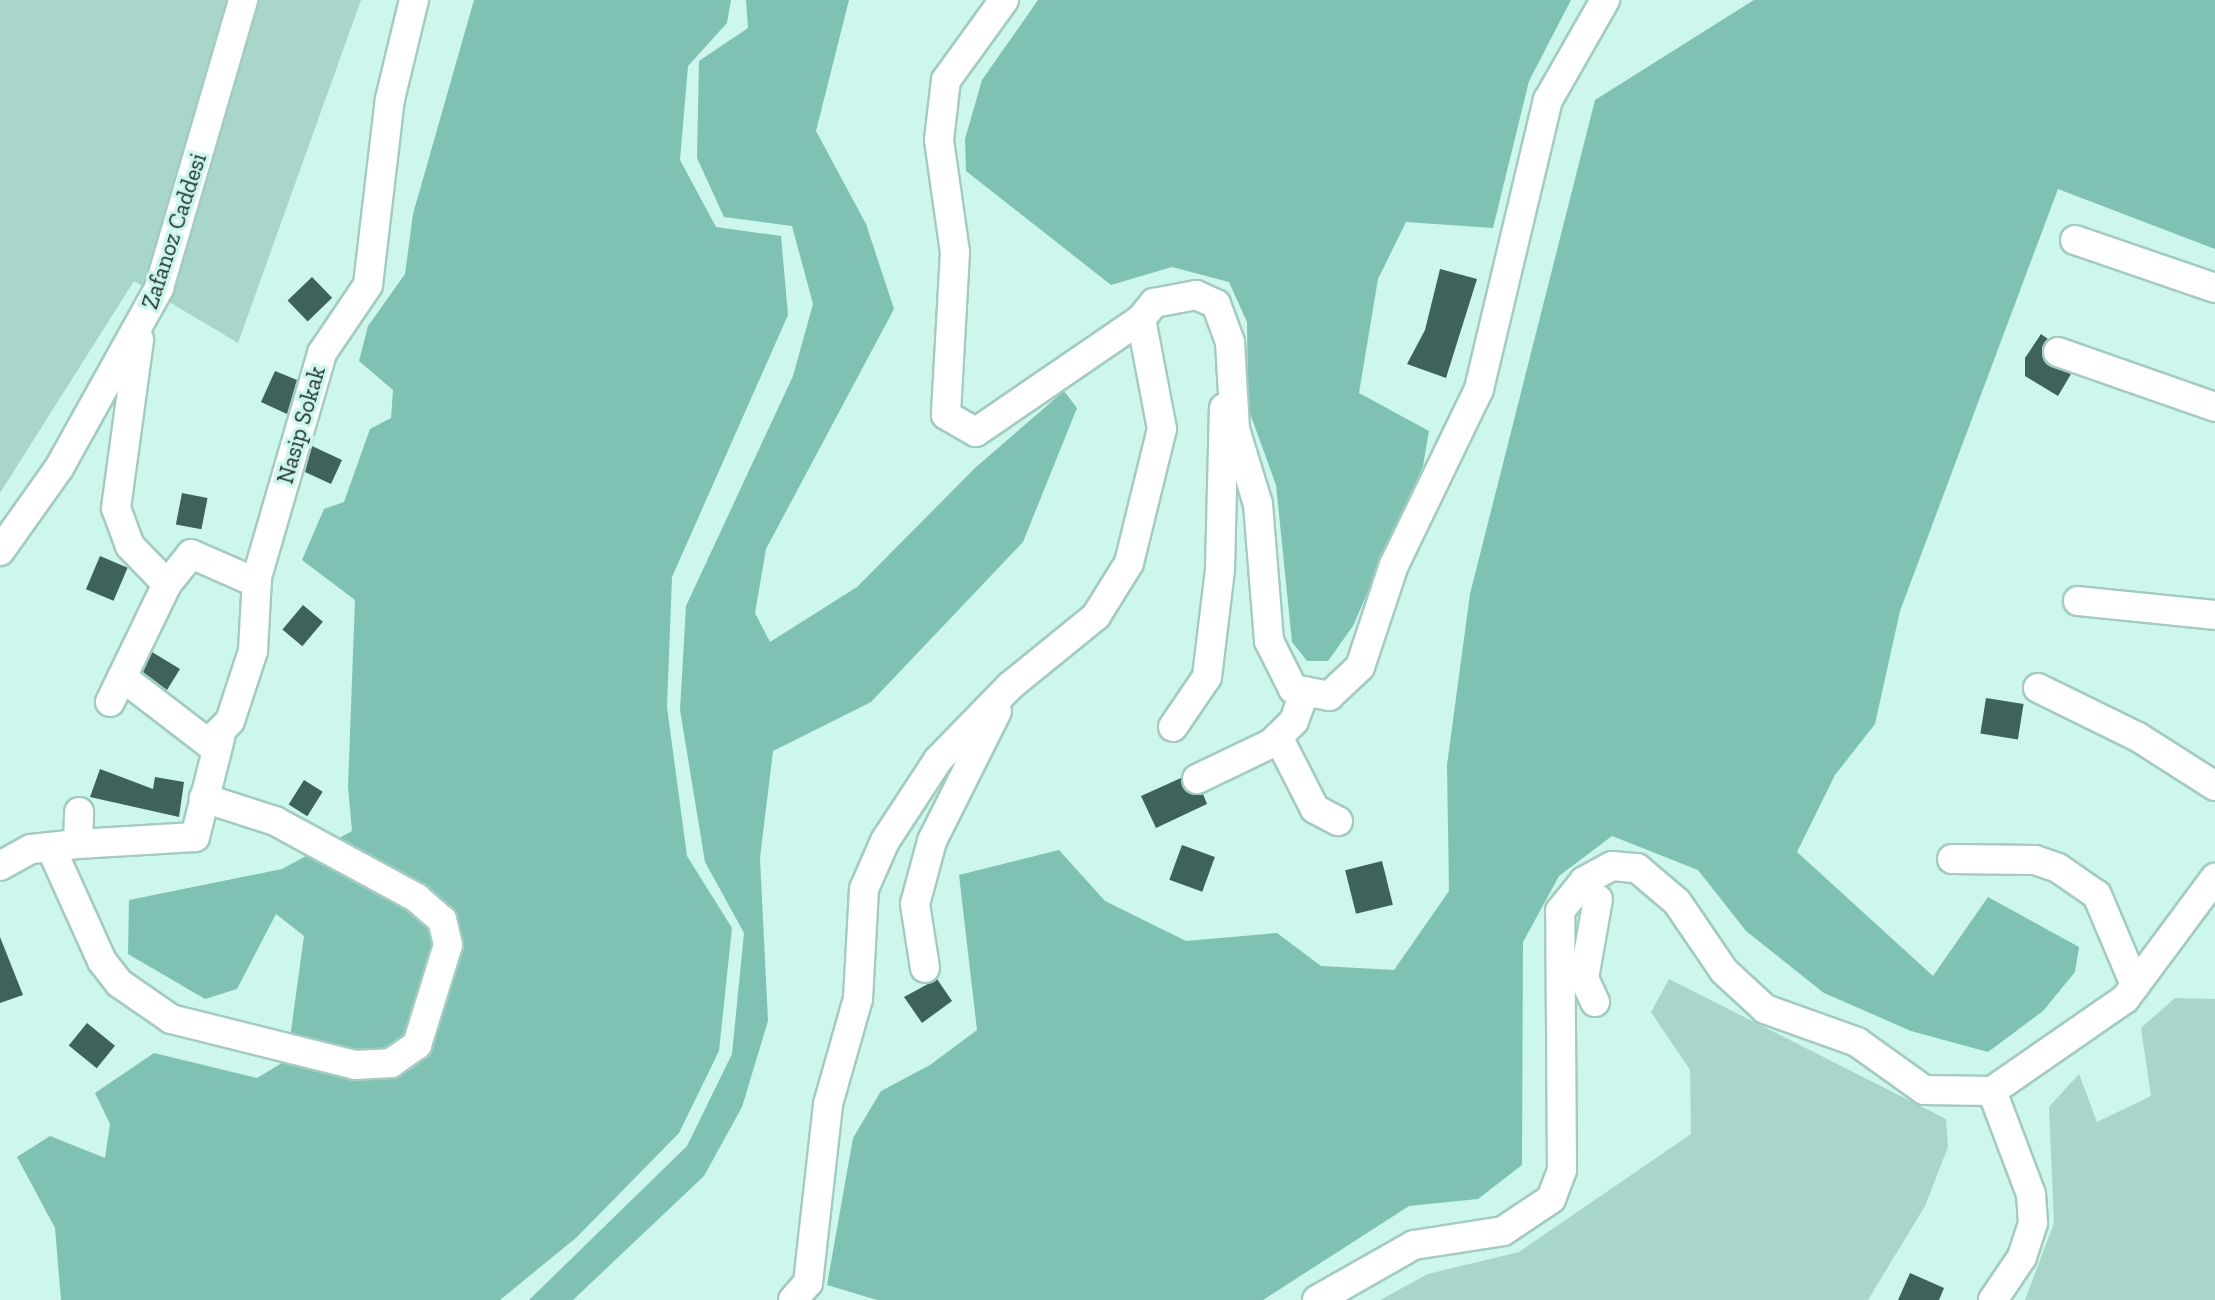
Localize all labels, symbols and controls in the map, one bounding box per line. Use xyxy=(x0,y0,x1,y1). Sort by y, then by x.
street label: Zafanoz Caddesi xyxy=(136,150,212,312)
street label: Nasip Sokak xyxy=(271,363,331,487)

